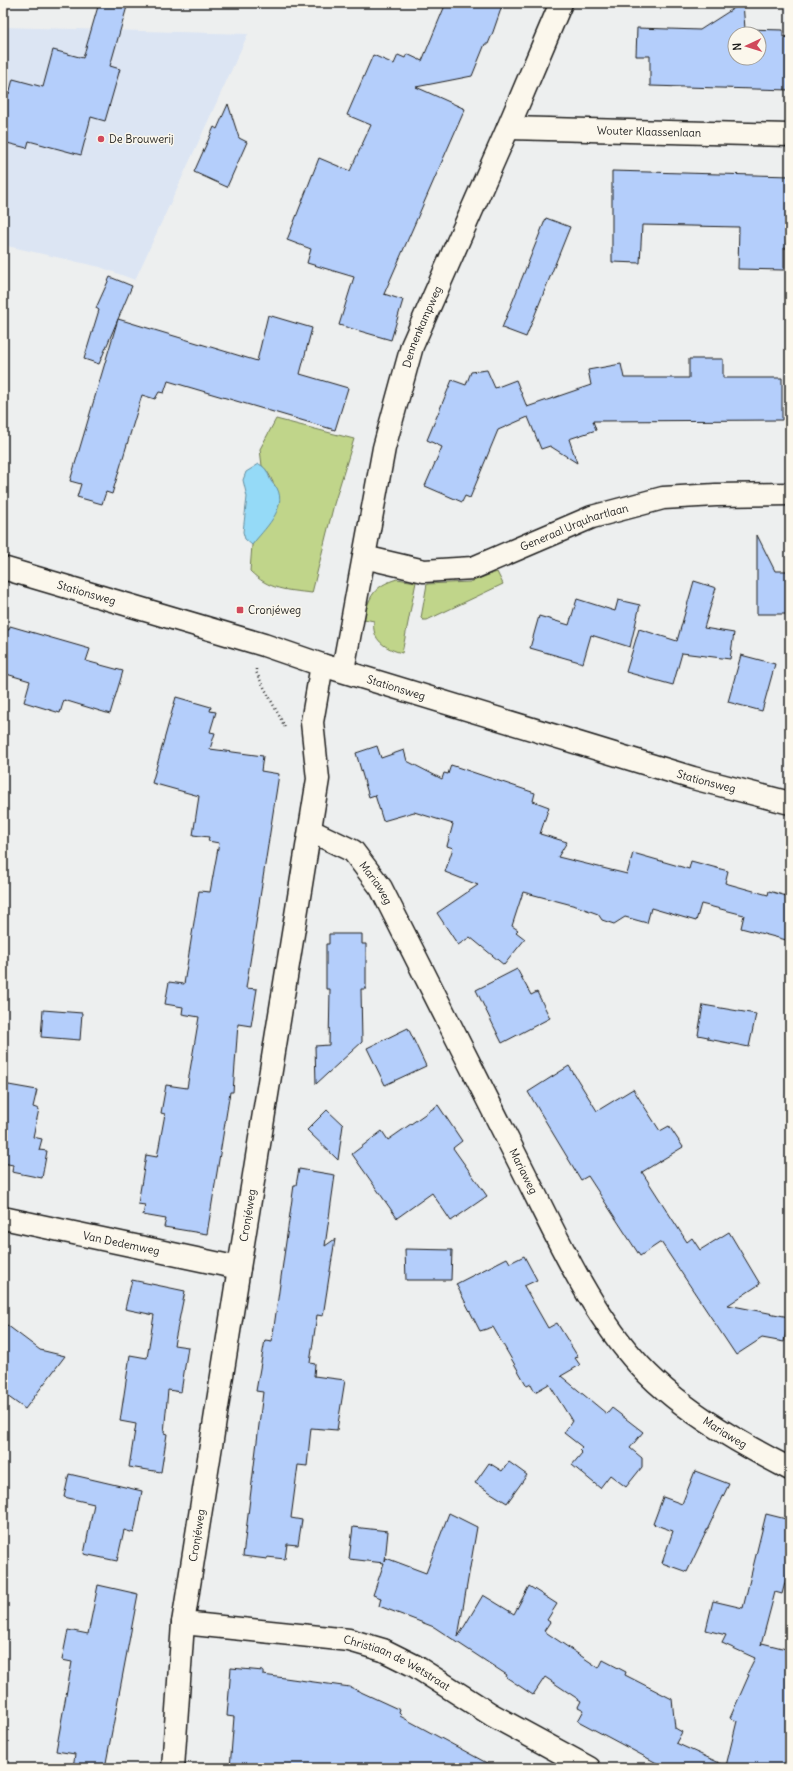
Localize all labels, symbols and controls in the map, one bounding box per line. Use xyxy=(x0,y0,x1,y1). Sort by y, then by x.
north arrow xyxy=(727,26,767,66)
text: N xyxy=(730,42,744,51)
street label: Wouter Klaassenlaan xyxy=(597,123,701,140)
place label: De Brouwerij xyxy=(109,132,174,146)
marker: De Brouwerij xyxy=(96,134,106,144)
street label: Dennenkampweg xyxy=(399,284,445,369)
street label: Generaal Urquhartlaan xyxy=(518,501,630,554)
street label: Stationsweg xyxy=(55,577,117,608)
place label: Cronjéweg xyxy=(248,603,301,617)
marker: Cronjéweg xyxy=(235,605,245,615)
street label: Stationsweg xyxy=(365,672,427,703)
street label: Stationsweg xyxy=(675,766,737,796)
street label: Mariaweg xyxy=(356,859,395,907)
street label: Mariaweg xyxy=(506,1146,541,1196)
street label: Cronjéweg xyxy=(236,1188,259,1243)
street label: Van Dedemweg xyxy=(82,1228,161,1258)
street label: Mariaweg xyxy=(700,1414,750,1451)
street label: Cronjéweg xyxy=(186,1508,208,1563)
street label: Christiaan de Wetstraat xyxy=(343,1632,453,1694)

